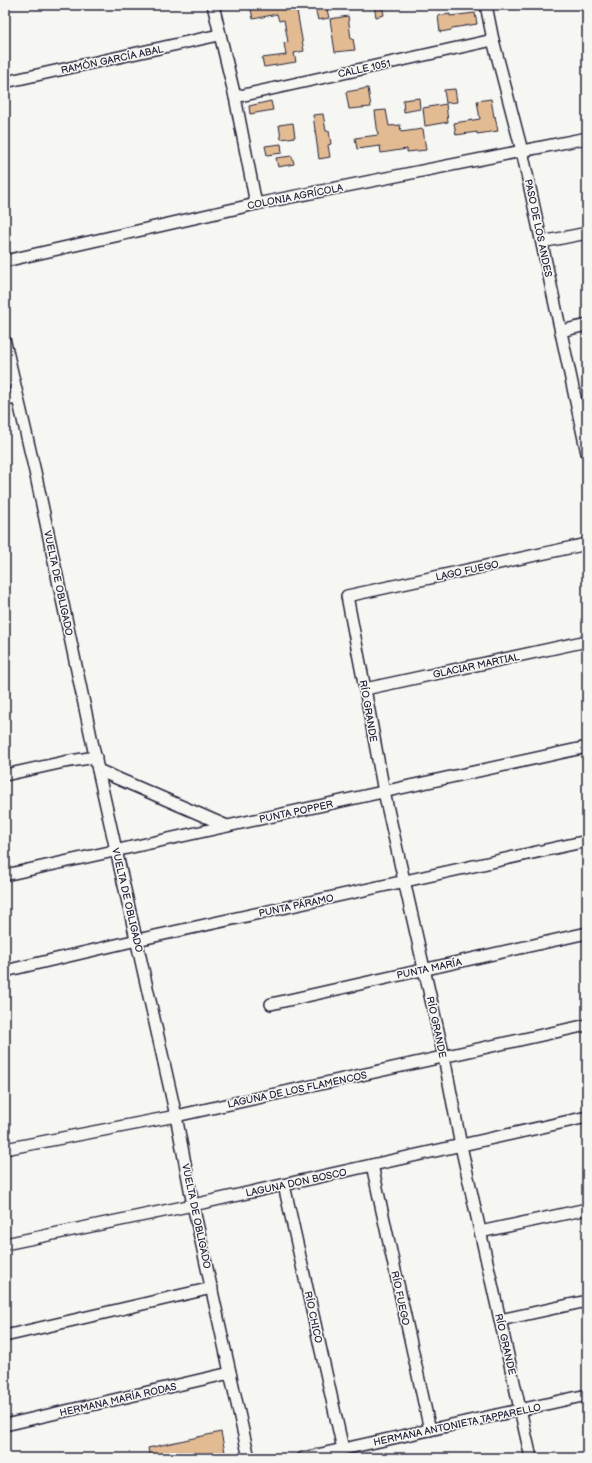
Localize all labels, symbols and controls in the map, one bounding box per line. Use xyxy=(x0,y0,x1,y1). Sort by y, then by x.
street label: RAMÓN GARCÍA ABAL xyxy=(60,43,165,77)
street label: CALLE 1051 xyxy=(337,58,392,80)
street label: PASO DE LOS ANDES xyxy=(522,178,554,278)
street label: COLONIA AGRÍCOLA xyxy=(246,182,345,212)
street label: VUELTA DE OBLIGADO xyxy=(41,530,75,637)
street label: LAGO FUEGO xyxy=(435,558,500,584)
street label: GLACIAR MARTIAL xyxy=(432,651,521,681)
street label: RÍO GRANDE xyxy=(357,679,379,743)
street label: PUNTA POPPER xyxy=(258,798,334,826)
street label: VUELTA DE OBLIGADO xyxy=(109,847,145,954)
street label: PUNTA PÁRAMO xyxy=(258,892,335,920)
street label: PUNTA MARÍA xyxy=(396,956,464,982)
street label: RÍO GRANDE xyxy=(424,995,448,1059)
street label: LAGUNA DE LOS FLAMENCOS xyxy=(226,1069,368,1111)
street label: VUELTA DE OBLIGADO xyxy=(179,1163,213,1270)
street label: LAGUNA DON BOSCO xyxy=(245,1166,348,1200)
street label: RÍO FUEGO xyxy=(388,1270,412,1327)
street label: RÍO CHICO xyxy=(302,1290,324,1345)
street label: RÍO GRANDE xyxy=(492,1312,518,1376)
street label: HERMANA MARÍA RODAS xyxy=(59,1381,178,1419)
street label: HERMANA ANTONIETA TAPPARELLO xyxy=(372,1401,542,1449)

